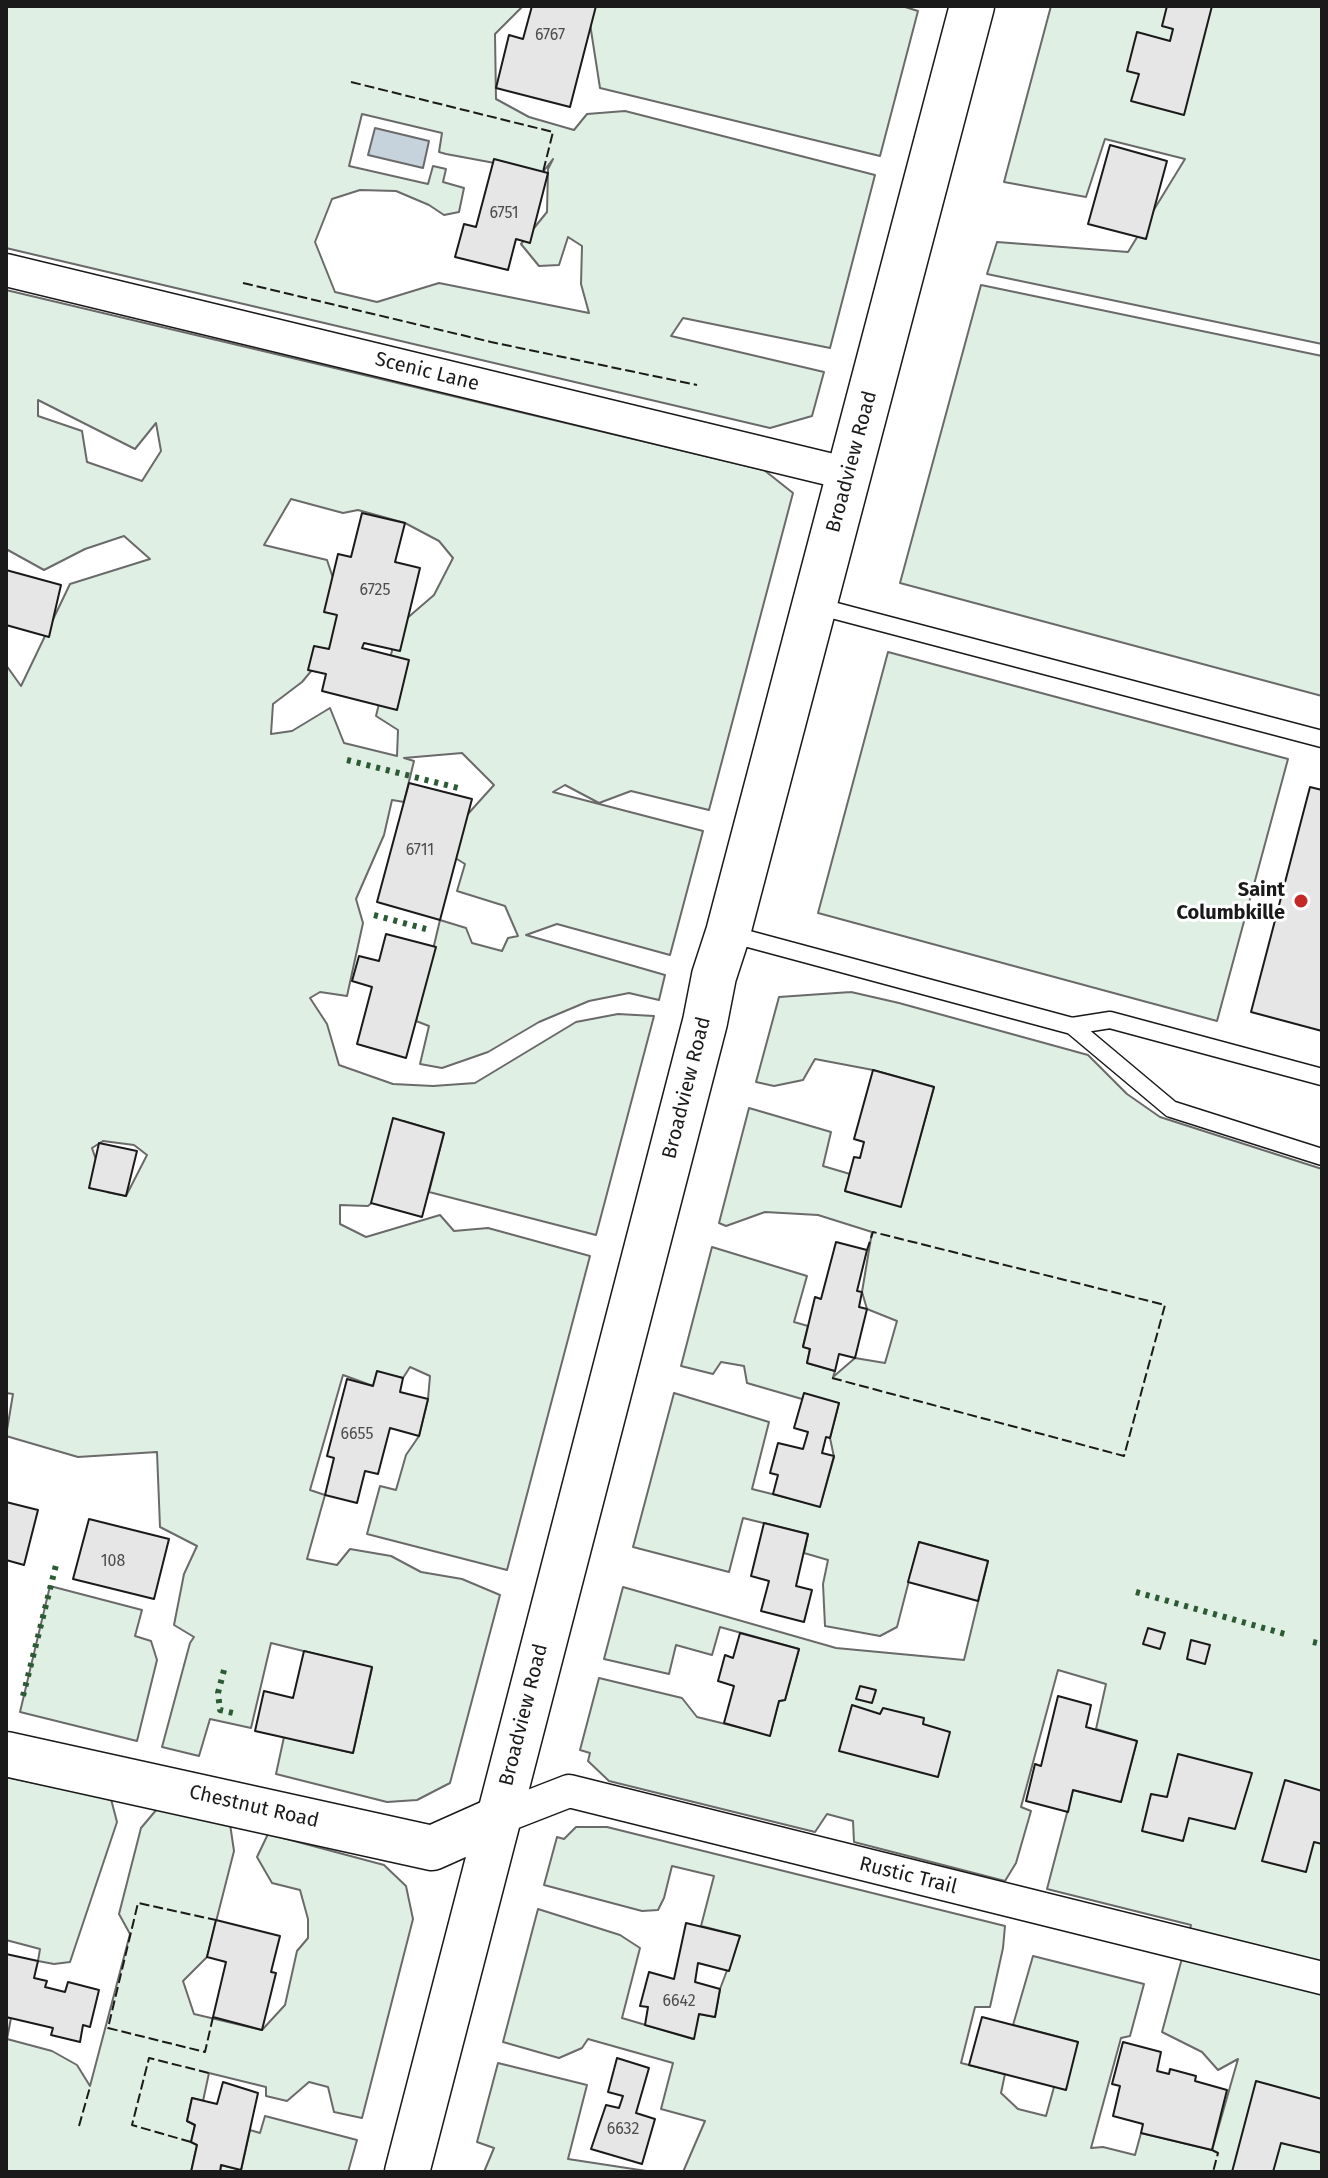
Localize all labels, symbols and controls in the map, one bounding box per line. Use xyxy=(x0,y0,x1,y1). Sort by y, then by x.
house number: 6767 xyxy=(535,26,565,46)
house number: 6751 xyxy=(489,204,519,224)
street label: Scenic Lane xyxy=(372,347,482,397)
street label: Broadview Road xyxy=(822,389,882,535)
house number: 6725 xyxy=(360,581,390,601)
house number: 6711 xyxy=(406,841,434,861)
place label: Saint Columbkille xyxy=(1177,878,1285,925)
marker: Saint Columbkille xyxy=(1292,892,1310,910)
street label: Broadview Road xyxy=(658,1014,716,1162)
house number: 6655 xyxy=(341,1425,373,1445)
house number: 108 xyxy=(101,1552,125,1572)
street label: Broadview Road xyxy=(495,1641,553,1789)
street label: Chestnut Road xyxy=(187,1780,321,1834)
street label: Rustic Trail xyxy=(857,1852,959,1900)
house number: 6642 xyxy=(662,1992,696,2012)
house number: 6632 xyxy=(607,2120,639,2140)

